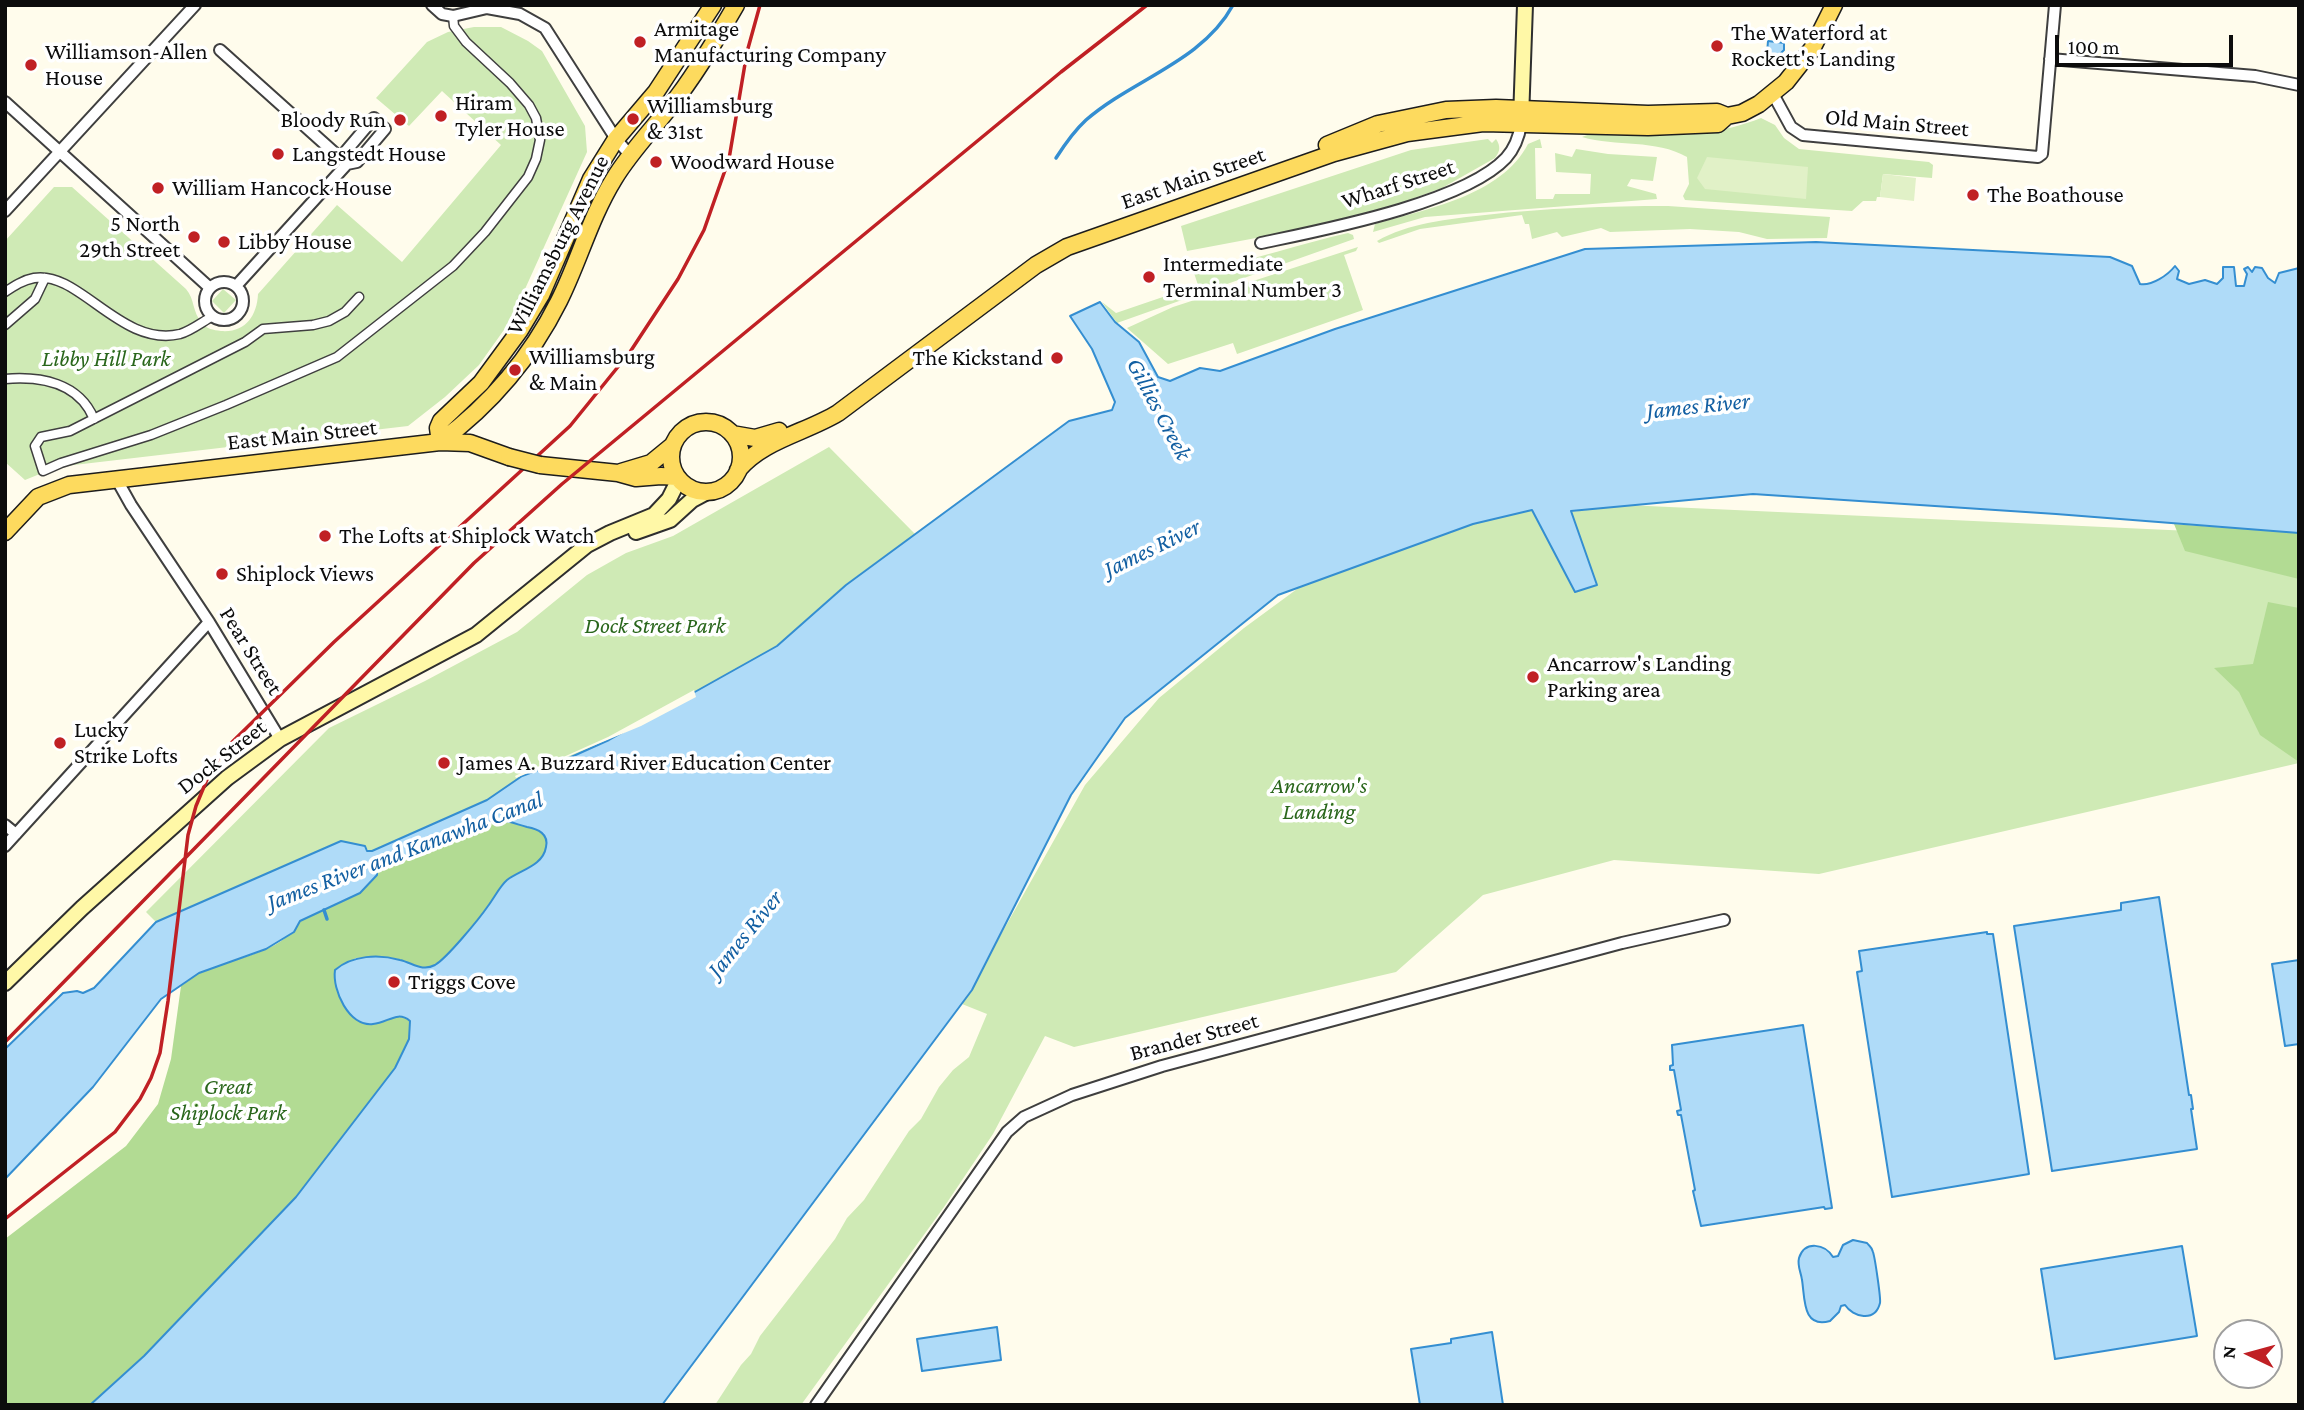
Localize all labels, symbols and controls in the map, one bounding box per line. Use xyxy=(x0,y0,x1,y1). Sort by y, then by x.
place label: Armitage Manufacturing Company xyxy=(654,15,886,69)
place label: The Waterford at Rockett's Landing xyxy=(1731,19,1895,73)
scale bar xyxy=(2059,21,2238,65)
marker: Armitage Manufacturing Company xyxy=(632,34,648,50)
text: 100 m xyxy=(2068,35,2120,59)
place label: Williamson-Allen House xyxy=(45,38,208,92)
marker: The Waterford at Rockett's Landing xyxy=(1709,38,1725,54)
marker: Williamson-Allen House xyxy=(23,57,39,73)
place label: Hiram Tyler House xyxy=(455,89,565,143)
place label: Williamsburg & 31st xyxy=(647,92,773,146)
street label: Old Main Street xyxy=(1824,103,1970,143)
place label: Bloody Run xyxy=(281,106,386,134)
marker: Hiram Tyler House xyxy=(433,108,449,124)
marker: Williamsburg & 31st xyxy=(625,111,641,127)
marker: Bloody Run xyxy=(392,112,408,128)
place label: Langstedt House xyxy=(292,140,446,168)
street label: East Main Street xyxy=(1117,140,1269,216)
marker: Langstedt House xyxy=(270,146,286,162)
place label: Woodward House xyxy=(670,148,834,176)
street label: Williamsburg Avenue xyxy=(501,151,615,339)
street label: Wharf Street xyxy=(1338,153,1458,215)
marker: Woodward House xyxy=(648,154,664,170)
place label: William Hancock House xyxy=(172,174,392,202)
marker: William Hancock House xyxy=(150,180,166,196)
place label: The Boathouse xyxy=(1987,181,2124,209)
marker: The Boathouse xyxy=(1965,187,1981,203)
place label: 5 North 29th Street xyxy=(79,210,180,264)
place label: Libby House xyxy=(238,228,352,256)
marker: 5 North 29th Street xyxy=(186,229,202,245)
marker: Libby House xyxy=(216,234,232,250)
place label: Intermediate Terminal Number 3 xyxy=(1163,250,1342,304)
marker: Intermediate Terminal Number 3 xyxy=(1141,269,1157,285)
place label: Williamsburg & Main xyxy=(529,343,655,397)
place label: The Kickstand xyxy=(913,344,1043,372)
park label: Libby Hill Park xyxy=(42,345,170,373)
marker: The Kickstand xyxy=(1049,350,1065,366)
water label: Gillies Creek xyxy=(1120,353,1198,465)
marker: Williamsburg & Main xyxy=(507,362,523,378)
water label: James River xyxy=(1645,386,1751,426)
street label: East Main Street xyxy=(226,413,378,457)
water label: James River xyxy=(1099,512,1205,584)
place label: The Lofts at Shiplock Watch xyxy=(339,522,595,550)
marker: The Lofts at Shiplock Watch xyxy=(317,528,333,544)
place label: Shiplock Views xyxy=(236,560,374,588)
marker: Shiplock Views xyxy=(214,566,230,582)
street label: Pear Street xyxy=(213,602,289,700)
park label: Dock Street Park xyxy=(585,612,725,640)
place label: Ancarrow's Landing Parking area xyxy=(1547,650,1731,704)
marker: Ancarrow's Landing Parking area xyxy=(1525,669,1541,685)
street label: Dock Street xyxy=(172,714,272,800)
place label: Lucky Strike Lofts xyxy=(74,716,178,770)
marker: Lucky Strike Lofts xyxy=(52,735,68,751)
place label: James A. Buzzard River Education Center xyxy=(458,749,831,777)
marker: James A. Buzzard River Education Center xyxy=(436,755,452,771)
park label: Ancarrow's Landing xyxy=(1271,772,1367,826)
water label: James River and Kanawha Canal xyxy=(263,785,547,917)
water label: James River xyxy=(701,885,789,983)
place label: Triggs Cove xyxy=(408,968,515,996)
marker: Triggs Cove xyxy=(386,974,402,990)
street label: Brander Street xyxy=(1127,1007,1261,1067)
park label: Great Shiplock Park xyxy=(170,1073,286,1127)
north arrow xyxy=(2213,1319,2283,1389)
text: N xyxy=(2218,1345,2240,1360)

